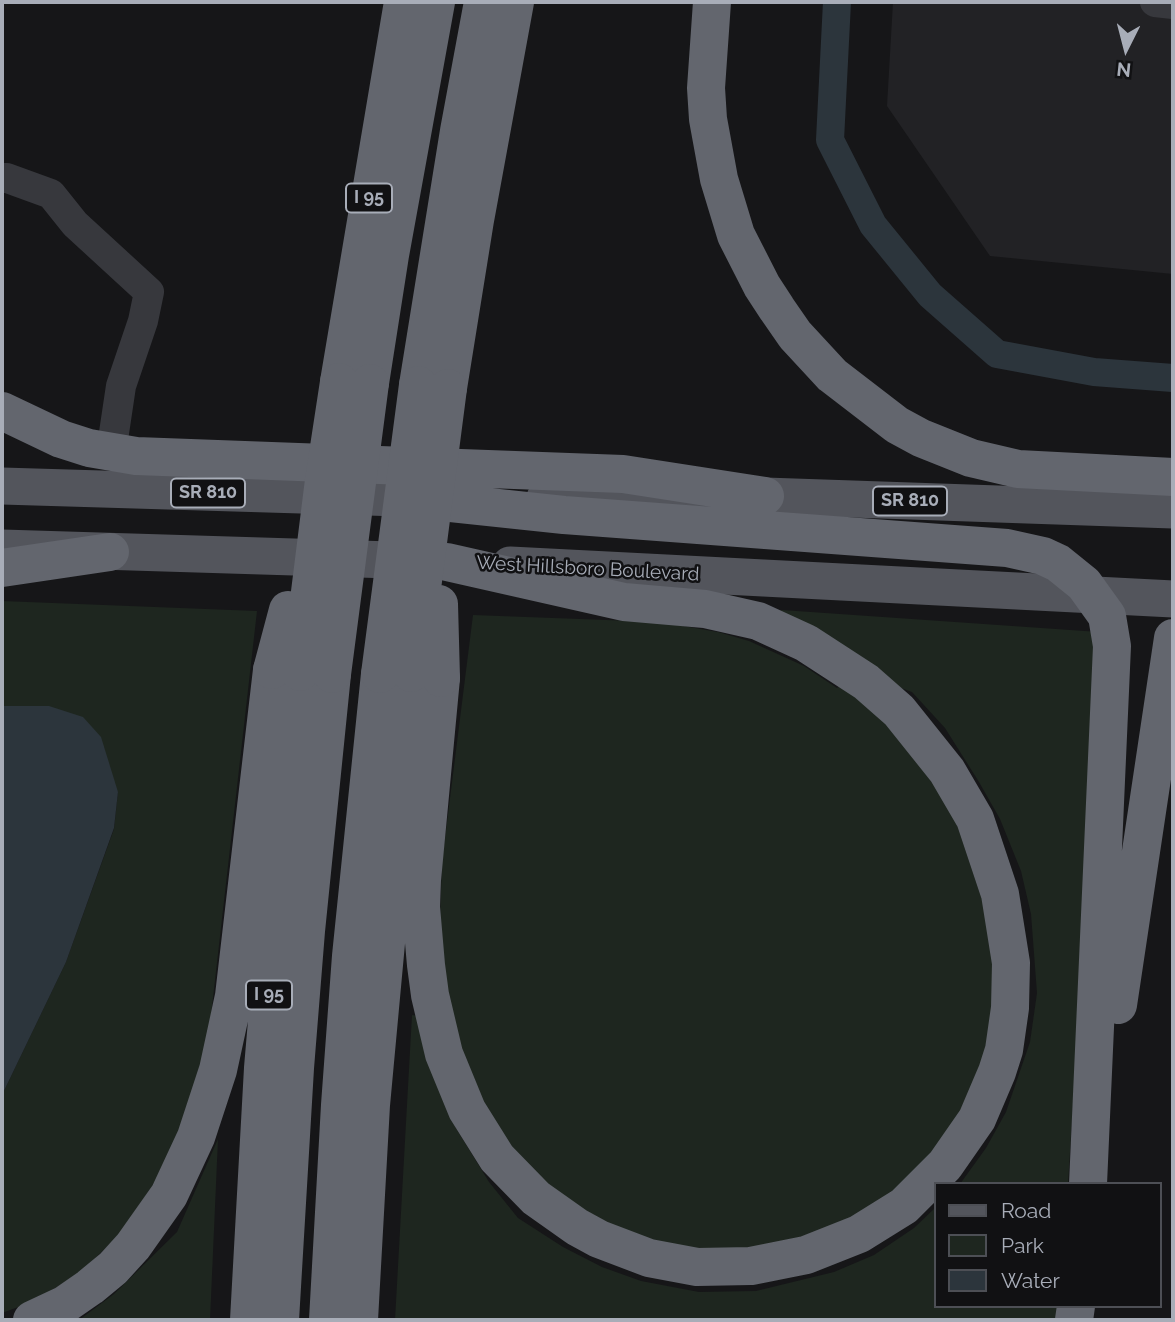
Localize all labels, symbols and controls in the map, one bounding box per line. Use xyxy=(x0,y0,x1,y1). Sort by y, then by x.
north arrow xyxy=(1091,14,1161,84)
text: N xyxy=(1115,58,1132,82)
road number: I 95 xyxy=(346,183,392,212)
road number: SR 810 xyxy=(171,478,245,508)
road number: SR 810 xyxy=(873,486,947,516)
street label: West Hillsboro Boulevard xyxy=(476,552,700,586)
road number: I 95 xyxy=(246,980,292,1010)
legend xyxy=(934,1182,1161,1308)
text: Road xyxy=(1001,1198,1051,1223)
text: Park xyxy=(1001,1233,1044,1258)
text: Water xyxy=(1001,1268,1060,1293)

